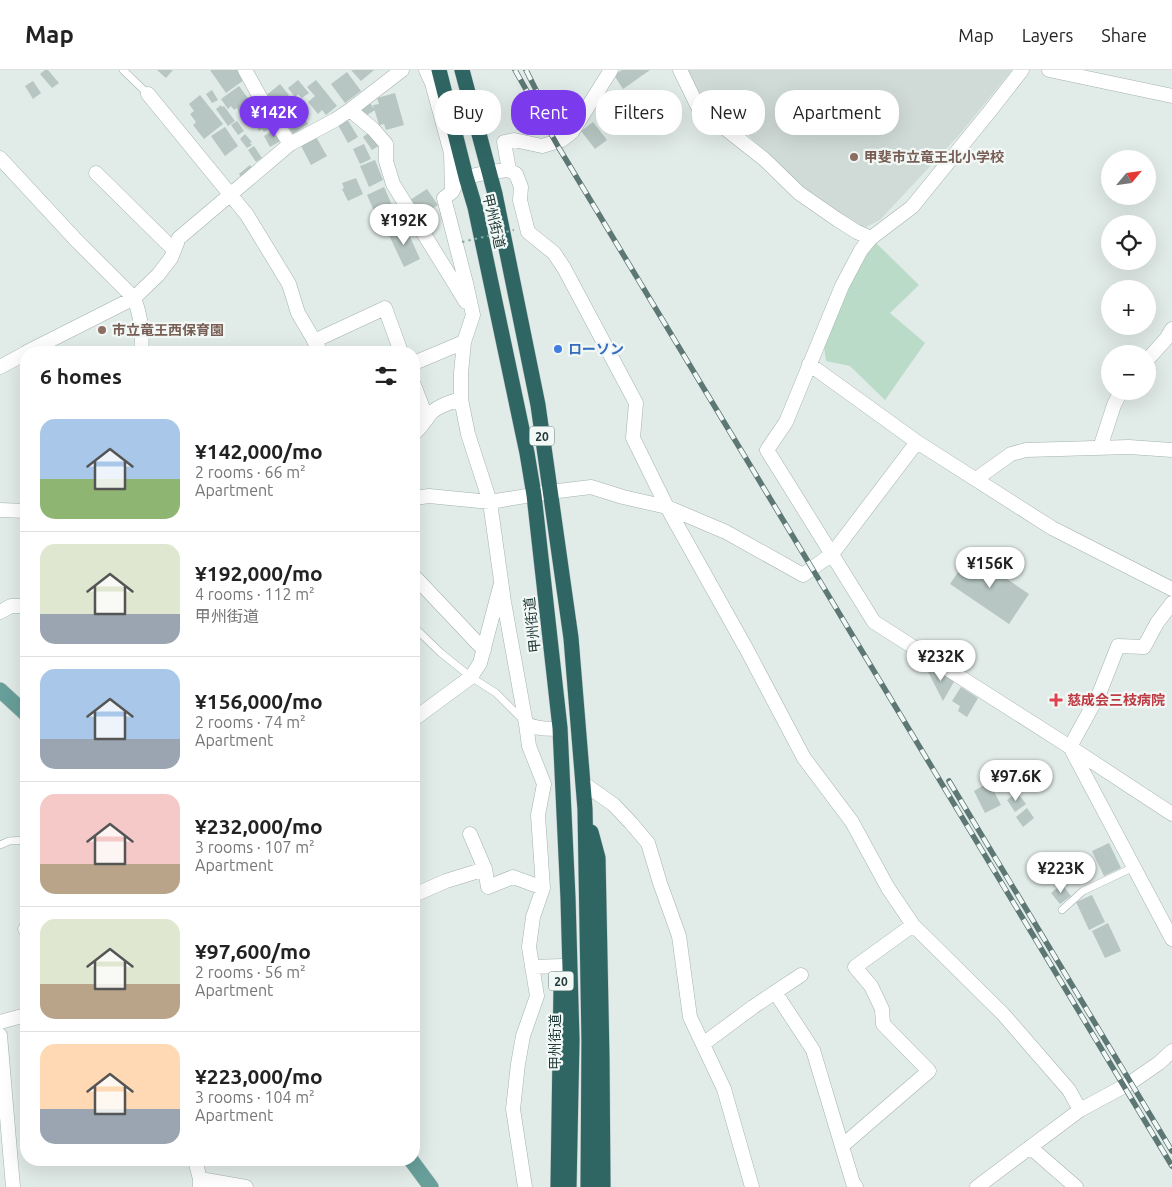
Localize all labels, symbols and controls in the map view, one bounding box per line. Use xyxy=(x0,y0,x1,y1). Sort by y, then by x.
text: Map xyxy=(25,21,74,48)
text: Map xyxy=(958,25,994,45)
text: Layers xyxy=(1022,25,1073,45)
text: Share xyxy=(1101,25,1147,45)
chip: Buy xyxy=(435,90,501,135)
chip: Rent xyxy=(511,90,586,135)
chip: Filters xyxy=(596,90,682,135)
chip: New xyxy=(692,90,765,135)
chip: Apartment xyxy=(775,90,899,135)
pin: ¥142K xyxy=(239,96,309,138)
text: ¥142K xyxy=(251,103,297,121)
place label: 甲斐市立竜王北小学校 xyxy=(864,149,1004,165)
north arrow xyxy=(1101,150,1156,205)
map controls xyxy=(1101,150,1156,400)
marker: 甲斐市立竜王北小学校 xyxy=(848,151,860,163)
street label: 甲州街道 xyxy=(480,192,508,250)
pin: ¥192K xyxy=(369,204,439,246)
text: ¥192K xyxy=(381,211,427,229)
button: locate xyxy=(1101,215,1156,270)
button: + xyxy=(1101,280,1156,335)
place label: 市立竜王西保育園 xyxy=(112,322,224,338)
marker: 市立竜王西保育園 xyxy=(96,324,108,336)
place label: ローソン xyxy=(568,341,624,357)
marker: ローソン xyxy=(552,343,564,355)
button: − xyxy=(1101,345,1156,400)
icon: filters xyxy=(372,362,400,390)
text: 6 homes xyxy=(40,364,122,388)
road number: 20 xyxy=(530,426,554,446)
icon: home xyxy=(80,439,140,499)
text: ¥142,000/mo xyxy=(195,439,323,463)
text: 2 rooms · 66 m² xyxy=(195,463,306,481)
text: Apartment xyxy=(195,481,273,499)
pin: ¥156K xyxy=(955,546,1025,589)
text: ¥156K xyxy=(967,554,1013,572)
text: ¥192,000/mo xyxy=(195,561,323,585)
icon: home xyxy=(80,564,140,624)
text: 4 rooms · 112 m² xyxy=(195,585,315,603)
street label: 甲州街道 xyxy=(521,596,543,654)
text: 甲州街道 xyxy=(195,607,259,625)
pin: ¥232K xyxy=(906,640,976,682)
text: ¥232K xyxy=(918,647,964,665)
icon: home xyxy=(80,689,140,749)
text: ¥156,000/mo xyxy=(195,689,323,713)
place label: 慈成会三枝病院 xyxy=(1067,692,1165,708)
marker: 慈成会三枝病院 xyxy=(1049,693,1063,707)
text: 2 rooms · 74 m² xyxy=(195,713,306,731)
text: Apartment xyxy=(195,731,273,749)
pin: ¥97.6K xyxy=(975,760,1057,802)
text: ¥97.6K xyxy=(991,767,1041,785)
icon: home xyxy=(80,814,140,874)
text: ¥232,000/mo xyxy=(195,814,323,838)
text: 3 rooms · 107 m² xyxy=(195,838,315,856)
pin: ¥223K xyxy=(1026,852,1096,894)
text: Apartment xyxy=(195,856,273,874)
text: ¥223K xyxy=(1038,859,1084,877)
icon: home xyxy=(80,939,140,999)
text: ¥97,600/mo xyxy=(195,939,311,963)
text: 2 rooms · 56 m² xyxy=(195,963,306,981)
road number: 20 xyxy=(548,971,574,990)
text: Apartment xyxy=(195,981,273,999)
street label: 甲州街道 xyxy=(547,1014,563,1070)
icon: home xyxy=(80,1064,140,1124)
text: ¥223,000/mo xyxy=(195,1064,323,1088)
text: 3 rooms · 104 m² xyxy=(195,1088,315,1106)
text: Apartment xyxy=(195,1106,273,1124)

